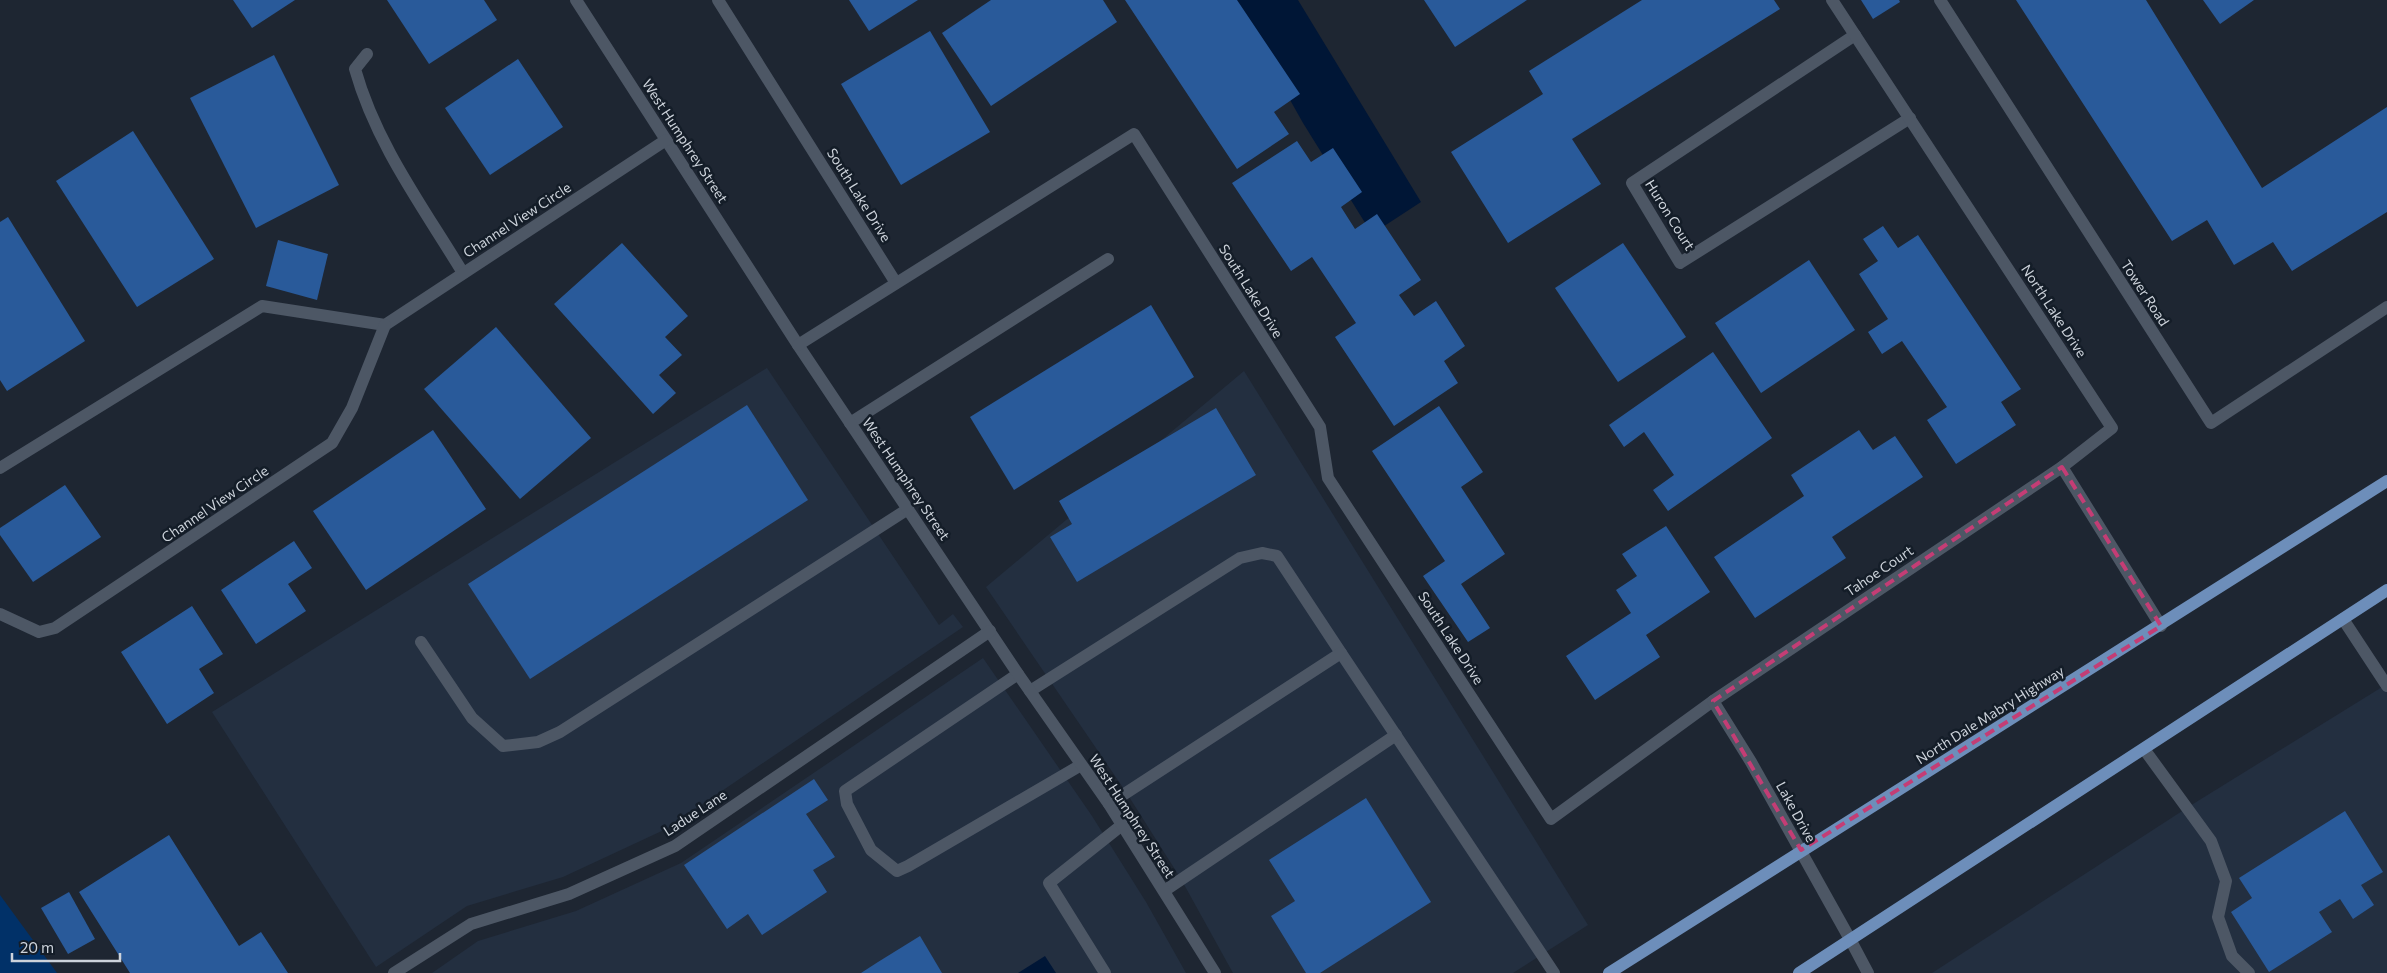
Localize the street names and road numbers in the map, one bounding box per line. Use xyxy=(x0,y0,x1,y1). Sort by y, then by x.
street label: West Humphrey Street xyxy=(639,76,732,206)
street label: South Lake Drive xyxy=(824,145,895,245)
street label: Huron Court xyxy=(1642,176,1699,253)
street label: Channel View Circle xyxy=(460,178,574,261)
street label: South Lake Drive xyxy=(1216,241,1287,341)
street label: Tower Road xyxy=(2118,257,2173,329)
street label: North Lake Drive xyxy=(2018,261,2091,360)
street label: West Humphrey Street xyxy=(859,414,954,544)
street label: Channel View Circle xyxy=(158,462,271,546)
street label: Tahoe Court xyxy=(1841,541,1916,600)
street label: South Lake Drive xyxy=(1415,588,1488,687)
street label: North Dale Mabry Highway xyxy=(1912,662,2067,767)
street label: West Humphrey Street xyxy=(1086,751,1179,881)
street label: Lake Drive xyxy=(1773,779,1820,845)
street label: Ladue Lane xyxy=(660,786,730,839)

